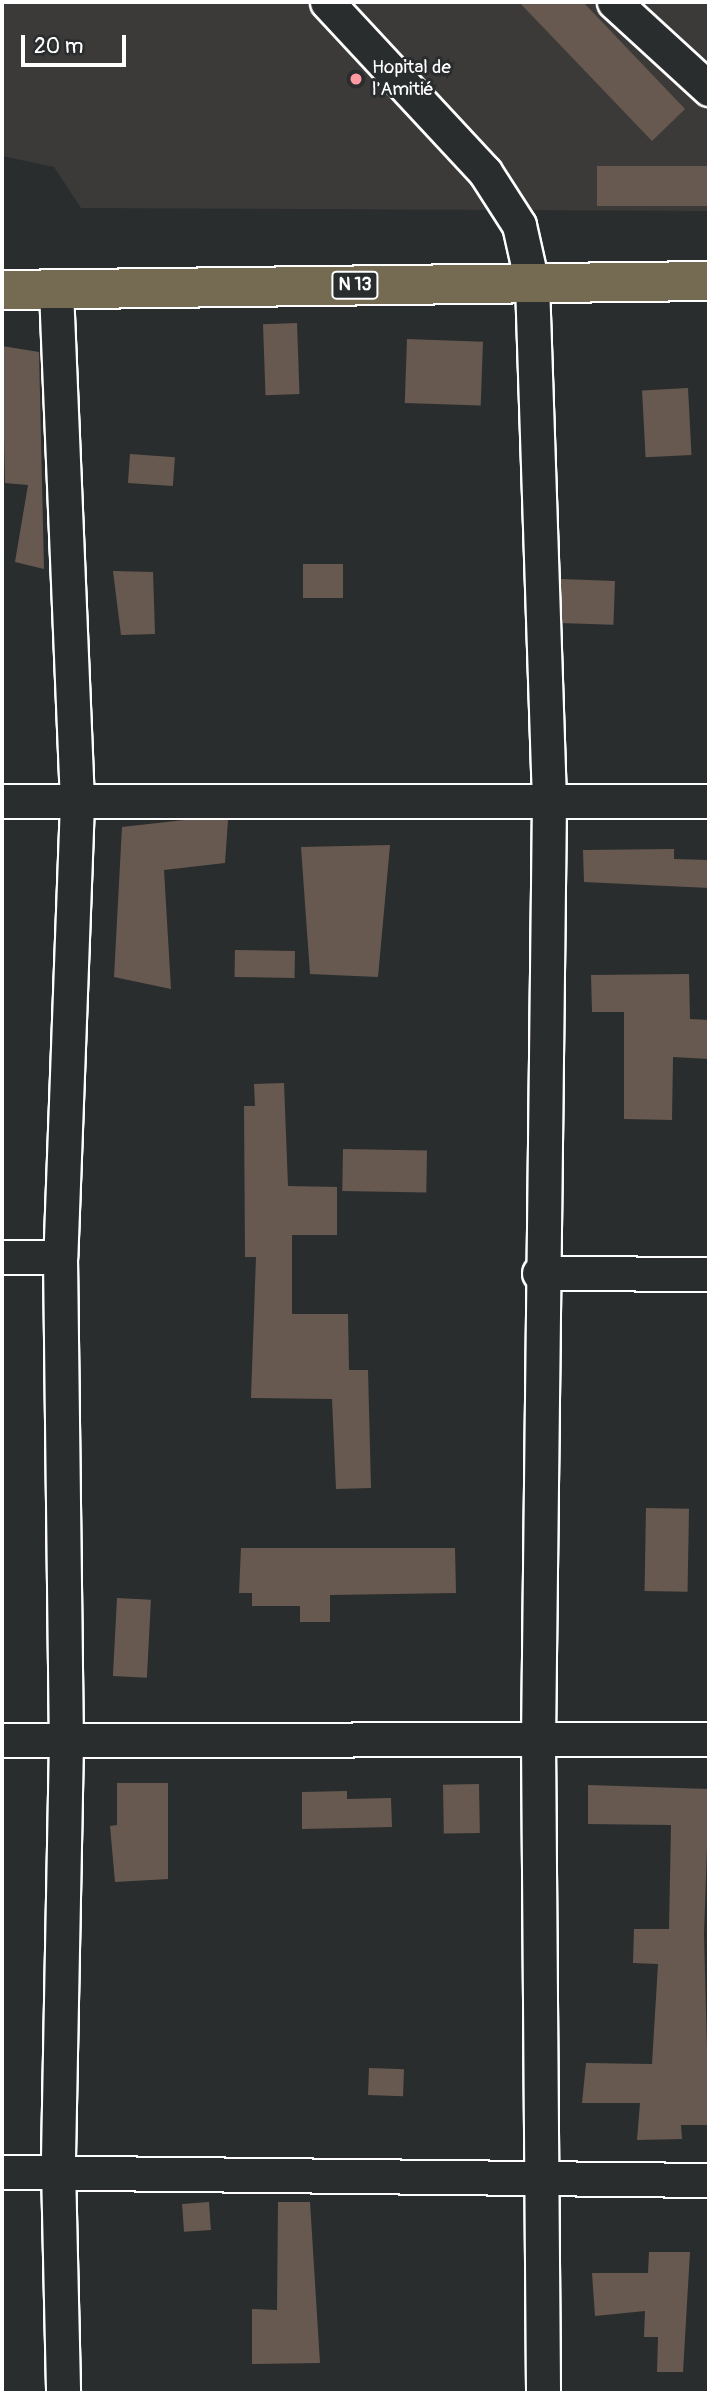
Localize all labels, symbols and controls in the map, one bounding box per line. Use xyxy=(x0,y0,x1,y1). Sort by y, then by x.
scale bar xyxy=(24,21,130,65)
text: 20 m xyxy=(34,33,83,60)
place label: Hopital de l'Amitié xyxy=(372,57,451,101)
marker: Hopital de l'Amitié xyxy=(346,69,366,89)
road number: N 13 xyxy=(330,270,380,300)

